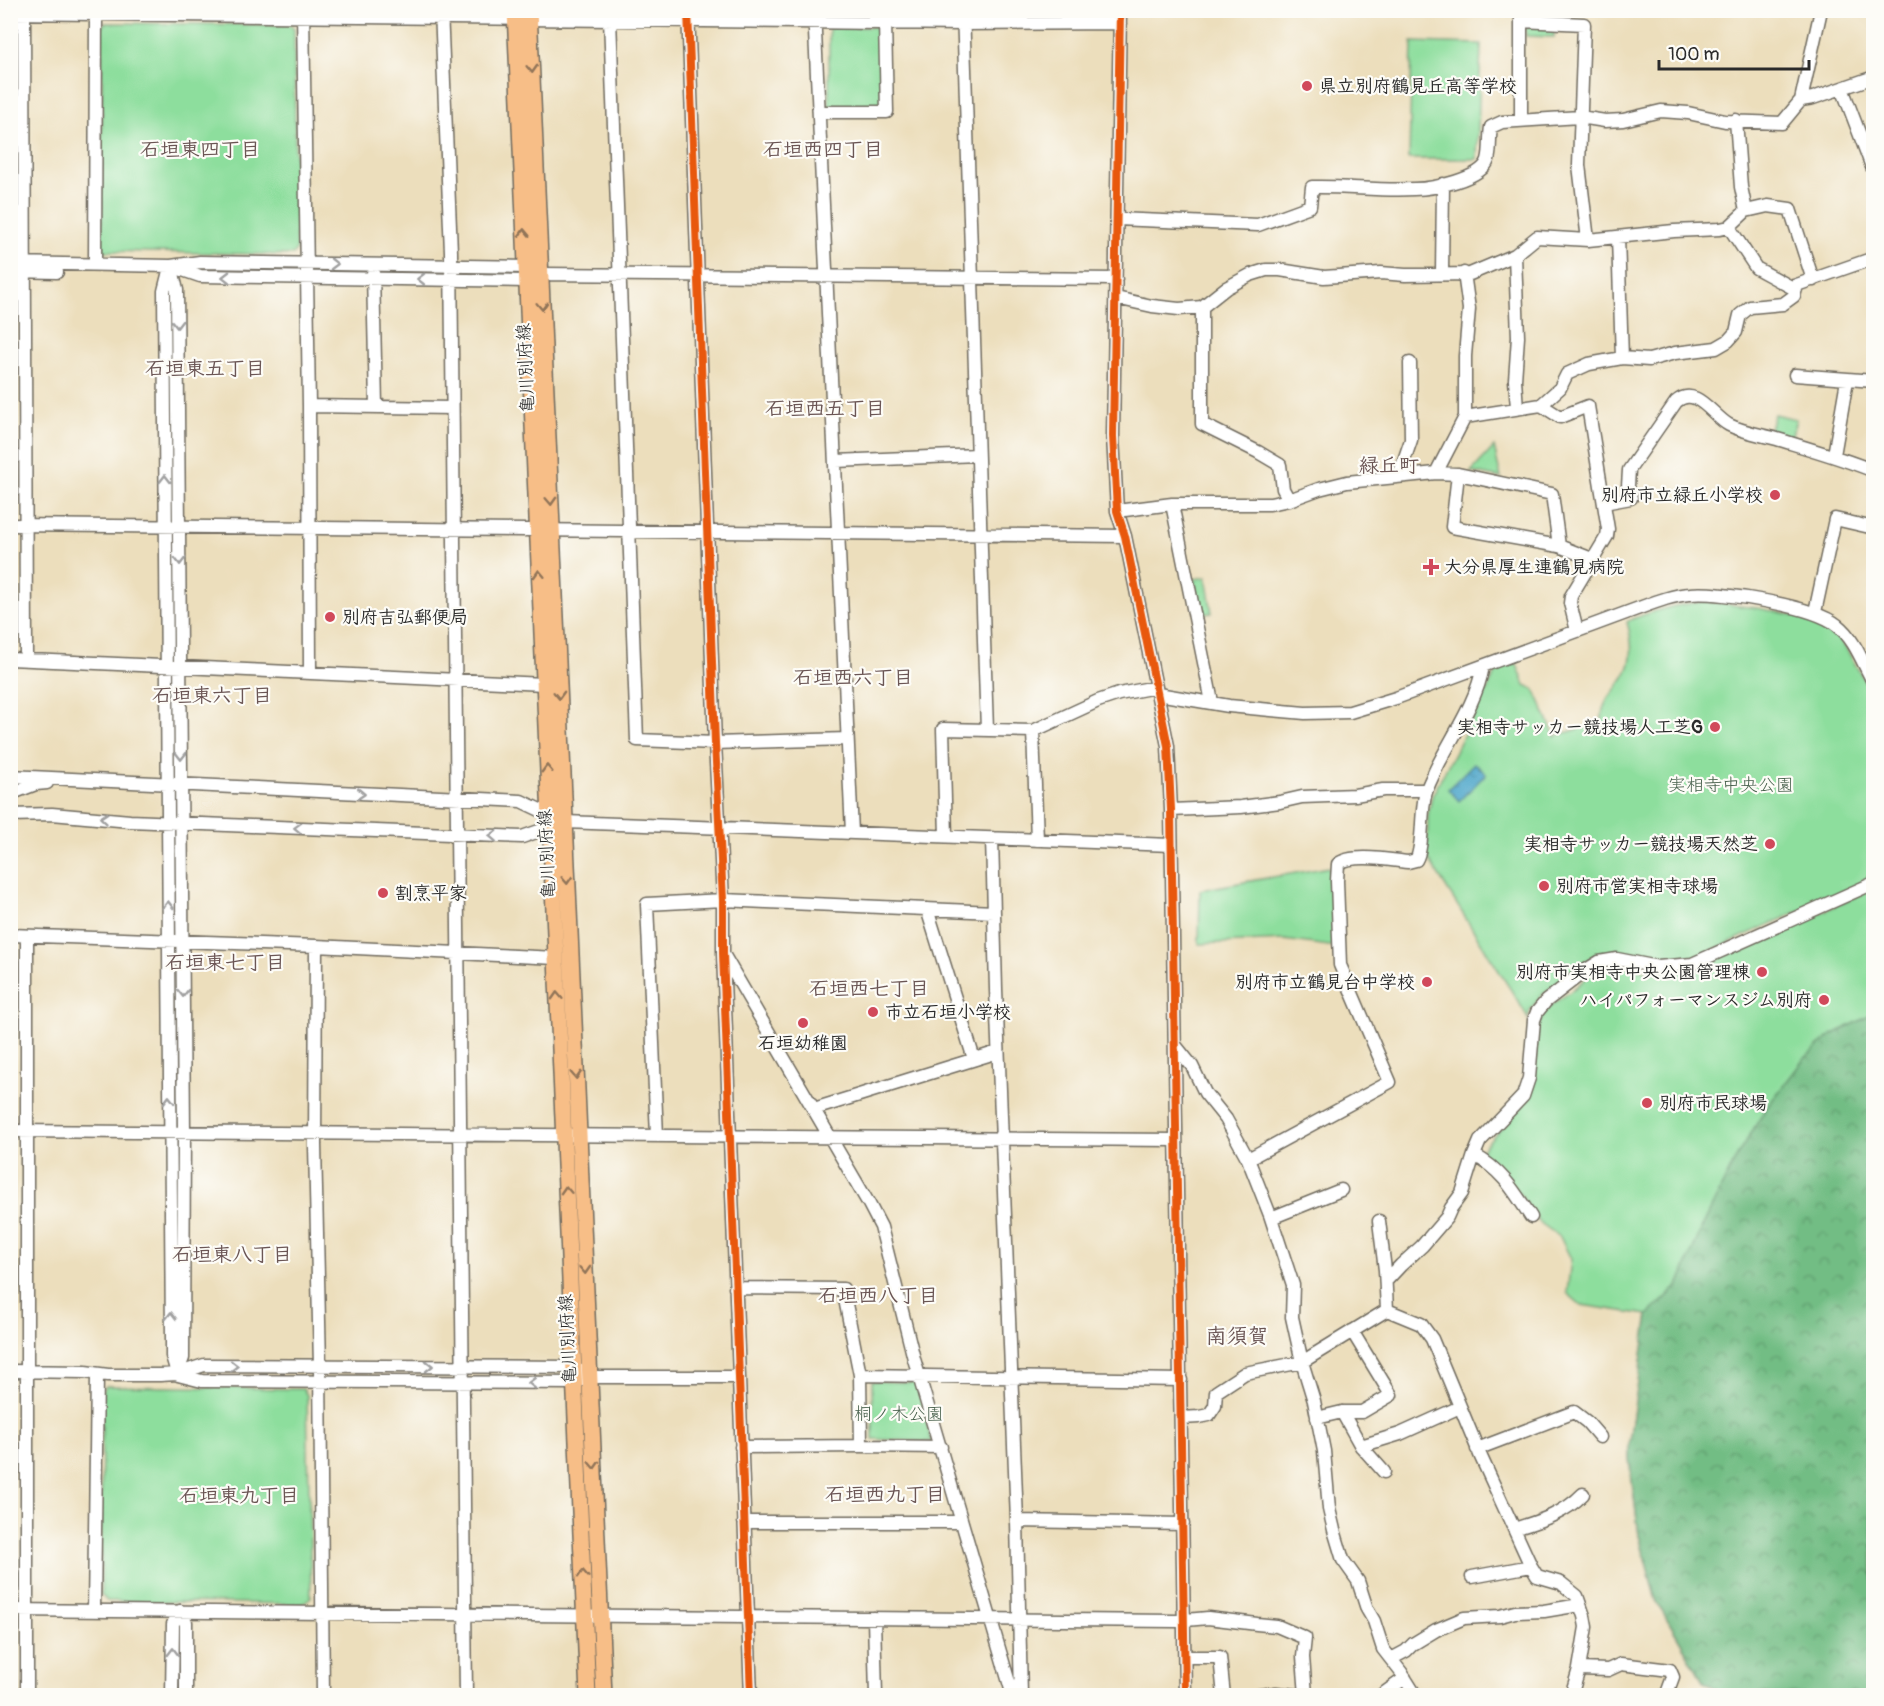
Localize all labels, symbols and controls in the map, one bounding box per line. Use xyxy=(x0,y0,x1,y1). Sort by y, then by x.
scale bar xyxy=(1659,33,1809,71)
text: 100 m xyxy=(1668,43,1720,66)
one-way arrow xyxy=(526,64,538,73)
place label: 県立別府鶴見丘高等学校 xyxy=(1319,75,1517,98)
marker: 県立別府鶴見丘高等学校 xyxy=(1300,79,1314,93)
district label: 石垣東四丁目 xyxy=(140,137,260,162)
district label: 石垣西四丁目 xyxy=(763,137,883,162)
one-way arrow xyxy=(518,228,531,237)
one-way arrow xyxy=(329,258,338,270)
one-way arrow xyxy=(221,270,230,283)
one-way arrow xyxy=(416,273,425,285)
one-way arrow xyxy=(536,301,549,310)
one-way arrow xyxy=(171,319,183,328)
street label: 亀川別府線 xyxy=(512,322,540,414)
district label: 石垣東五丁目 xyxy=(145,356,265,381)
district label: 石垣西五丁目 xyxy=(765,396,885,421)
district label: 緑丘町 xyxy=(1359,453,1419,478)
one-way arrow xyxy=(159,475,171,484)
place label: 別府市立緑丘小学校 xyxy=(1601,484,1763,507)
marker: 別府市立緑丘小学校 xyxy=(1768,488,1782,502)
one-way arrow xyxy=(544,496,557,505)
one-way arrow xyxy=(174,556,186,565)
place label: 大分県厚生連鶴見病院 xyxy=(1444,556,1624,579)
marker: 大分県厚生連鶴見病院 xyxy=(1422,558,1440,576)
one-way arrow xyxy=(533,570,546,579)
place label: 別府吉弘郵便局 xyxy=(342,606,468,629)
marker: 別府吉弘郵便局 xyxy=(323,610,337,624)
district label: 石垣西六丁目 xyxy=(793,665,913,690)
district label: 石垣東六丁目 xyxy=(152,683,272,708)
one-way arrow xyxy=(553,691,566,700)
place label: 実相寺サッカー競技場人工芝G xyxy=(1457,716,1703,739)
marker: 実相寺サッカー競技場人工芝G xyxy=(1708,720,1722,734)
one-way arrow xyxy=(175,751,187,760)
one-way arrow xyxy=(541,765,554,774)
park label: 実相寺中央公園 xyxy=(1668,774,1794,797)
one-way arrow xyxy=(356,788,365,800)
street label: 亀川別府線 xyxy=(533,808,561,900)
one-way arrow xyxy=(99,812,108,825)
one-way arrow xyxy=(294,821,303,834)
one-way arrow xyxy=(489,829,498,842)
place label: 実相寺サッカー競技場天然芝 xyxy=(1524,833,1758,856)
marker: 実相寺サッカー競技場天然芝 xyxy=(1763,837,1777,851)
place label: 別府市営実相寺球場 xyxy=(1556,875,1718,898)
one-way arrow xyxy=(561,876,574,885)
marker: 別府市営実相寺球場 xyxy=(1537,879,1551,893)
place label: 割烹平家 xyxy=(395,882,467,905)
marker: 割烹平家 xyxy=(376,886,390,900)
one-way arrow xyxy=(162,901,174,910)
district label: 石垣東七丁目 xyxy=(165,950,285,975)
place label: 別府市実相寺中央公園管理棟 xyxy=(1516,961,1750,984)
marker: 別府市実相寺中央公園管理棟 xyxy=(1755,965,1769,979)
place label: 別府市立鶴見台中学校 xyxy=(1235,971,1415,994)
marker: 別府市立鶴見台中学校 xyxy=(1420,975,1434,989)
district label: 石垣西七丁目 xyxy=(809,976,929,1001)
one-way arrow xyxy=(177,988,189,997)
place label: ハイパフォーマンスジム別府 xyxy=(1579,989,1812,1012)
one-way arrow xyxy=(551,991,564,1000)
marker: ハイパフォーマンスジム別府 xyxy=(1817,993,1831,1007)
place label: 市立石垣小学校 xyxy=(885,1001,1011,1024)
marker: 市立石垣小学校 xyxy=(866,1005,880,1019)
marker: 石垣幼稚園 xyxy=(796,1016,810,1030)
place label: 石垣幼稚園 xyxy=(758,1032,848,1055)
one-way arrow xyxy=(570,1071,583,1080)
place label: 別府市民球場 xyxy=(1659,1092,1767,1115)
one-way arrow xyxy=(163,1096,176,1105)
marker: 別府市民球場 xyxy=(1640,1096,1654,1110)
one-way arrow xyxy=(559,1186,572,1195)
district label: 石垣東八丁目 xyxy=(172,1242,292,1267)
one-way arrow xyxy=(578,1266,591,1275)
district label: 石垣西八丁目 xyxy=(818,1283,938,1308)
street label: 亀川別府線 xyxy=(554,1293,582,1385)
one-way arrow xyxy=(165,1312,177,1321)
district label: 南須賀 xyxy=(1206,1323,1269,1350)
one-way arrow xyxy=(230,1360,239,1372)
one-way arrow xyxy=(425,1360,434,1372)
one-way arrow xyxy=(528,1377,537,1389)
park label: 桐ノ木公園 xyxy=(854,1403,944,1426)
one-way arrow xyxy=(587,1460,600,1469)
district label: 石垣西九丁目 xyxy=(825,1482,945,1507)
district label: 石垣東九丁目 xyxy=(179,1483,299,1508)
one-way arrow xyxy=(576,1570,589,1579)
one-way arrow xyxy=(167,1648,179,1657)

